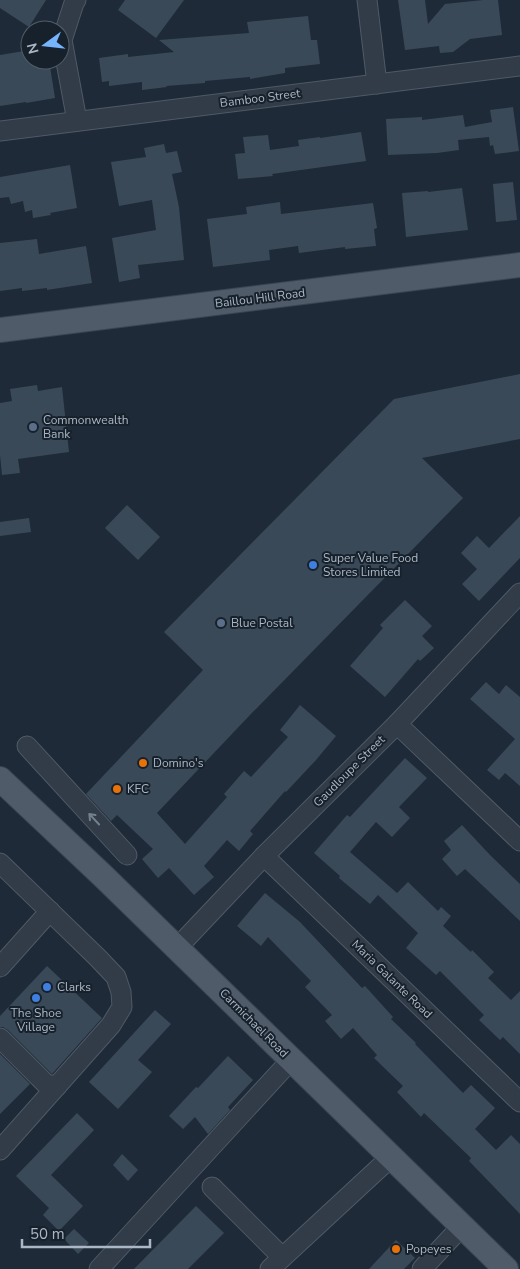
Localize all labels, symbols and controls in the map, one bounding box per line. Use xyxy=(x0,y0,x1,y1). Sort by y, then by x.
north arrow xyxy=(20,20,70,70)
text: N xyxy=(22,41,43,56)
street label: Bamboo Street xyxy=(219,85,302,111)
street label: Baillou Hill Road xyxy=(214,285,306,311)
place label: Commonwealth Bank xyxy=(43,412,129,442)
marker: Commonwealth Bank xyxy=(27,421,39,433)
place label: Super Value Food Stores Limited xyxy=(323,550,418,580)
marker: Super Value Food Stores Limited xyxy=(307,559,319,571)
place label: Blue Postal xyxy=(231,615,293,631)
marker: Blue Postal xyxy=(215,617,227,629)
street label: Gaudloupe Street xyxy=(310,731,389,810)
place label: Domino's xyxy=(153,755,204,771)
marker: Domino's xyxy=(137,757,149,769)
place label: KFC xyxy=(127,781,149,797)
marker: KFC xyxy=(111,783,123,795)
one-way arrow xyxy=(88,812,100,825)
street label: Maria Galante Road xyxy=(348,936,436,1022)
place label: Clarks xyxy=(57,979,91,995)
marker: Clarks xyxy=(41,981,53,993)
street label: Carmichael Road xyxy=(216,985,292,1061)
marker: The Shoe Village xyxy=(30,992,42,1004)
place label: The Shoe Village xyxy=(11,1005,61,1035)
scale bar xyxy=(22,1216,150,1248)
text: 50 m xyxy=(30,1224,65,1244)
place label: Popeyes xyxy=(406,1241,452,1257)
marker: Popeyes xyxy=(390,1243,402,1255)

